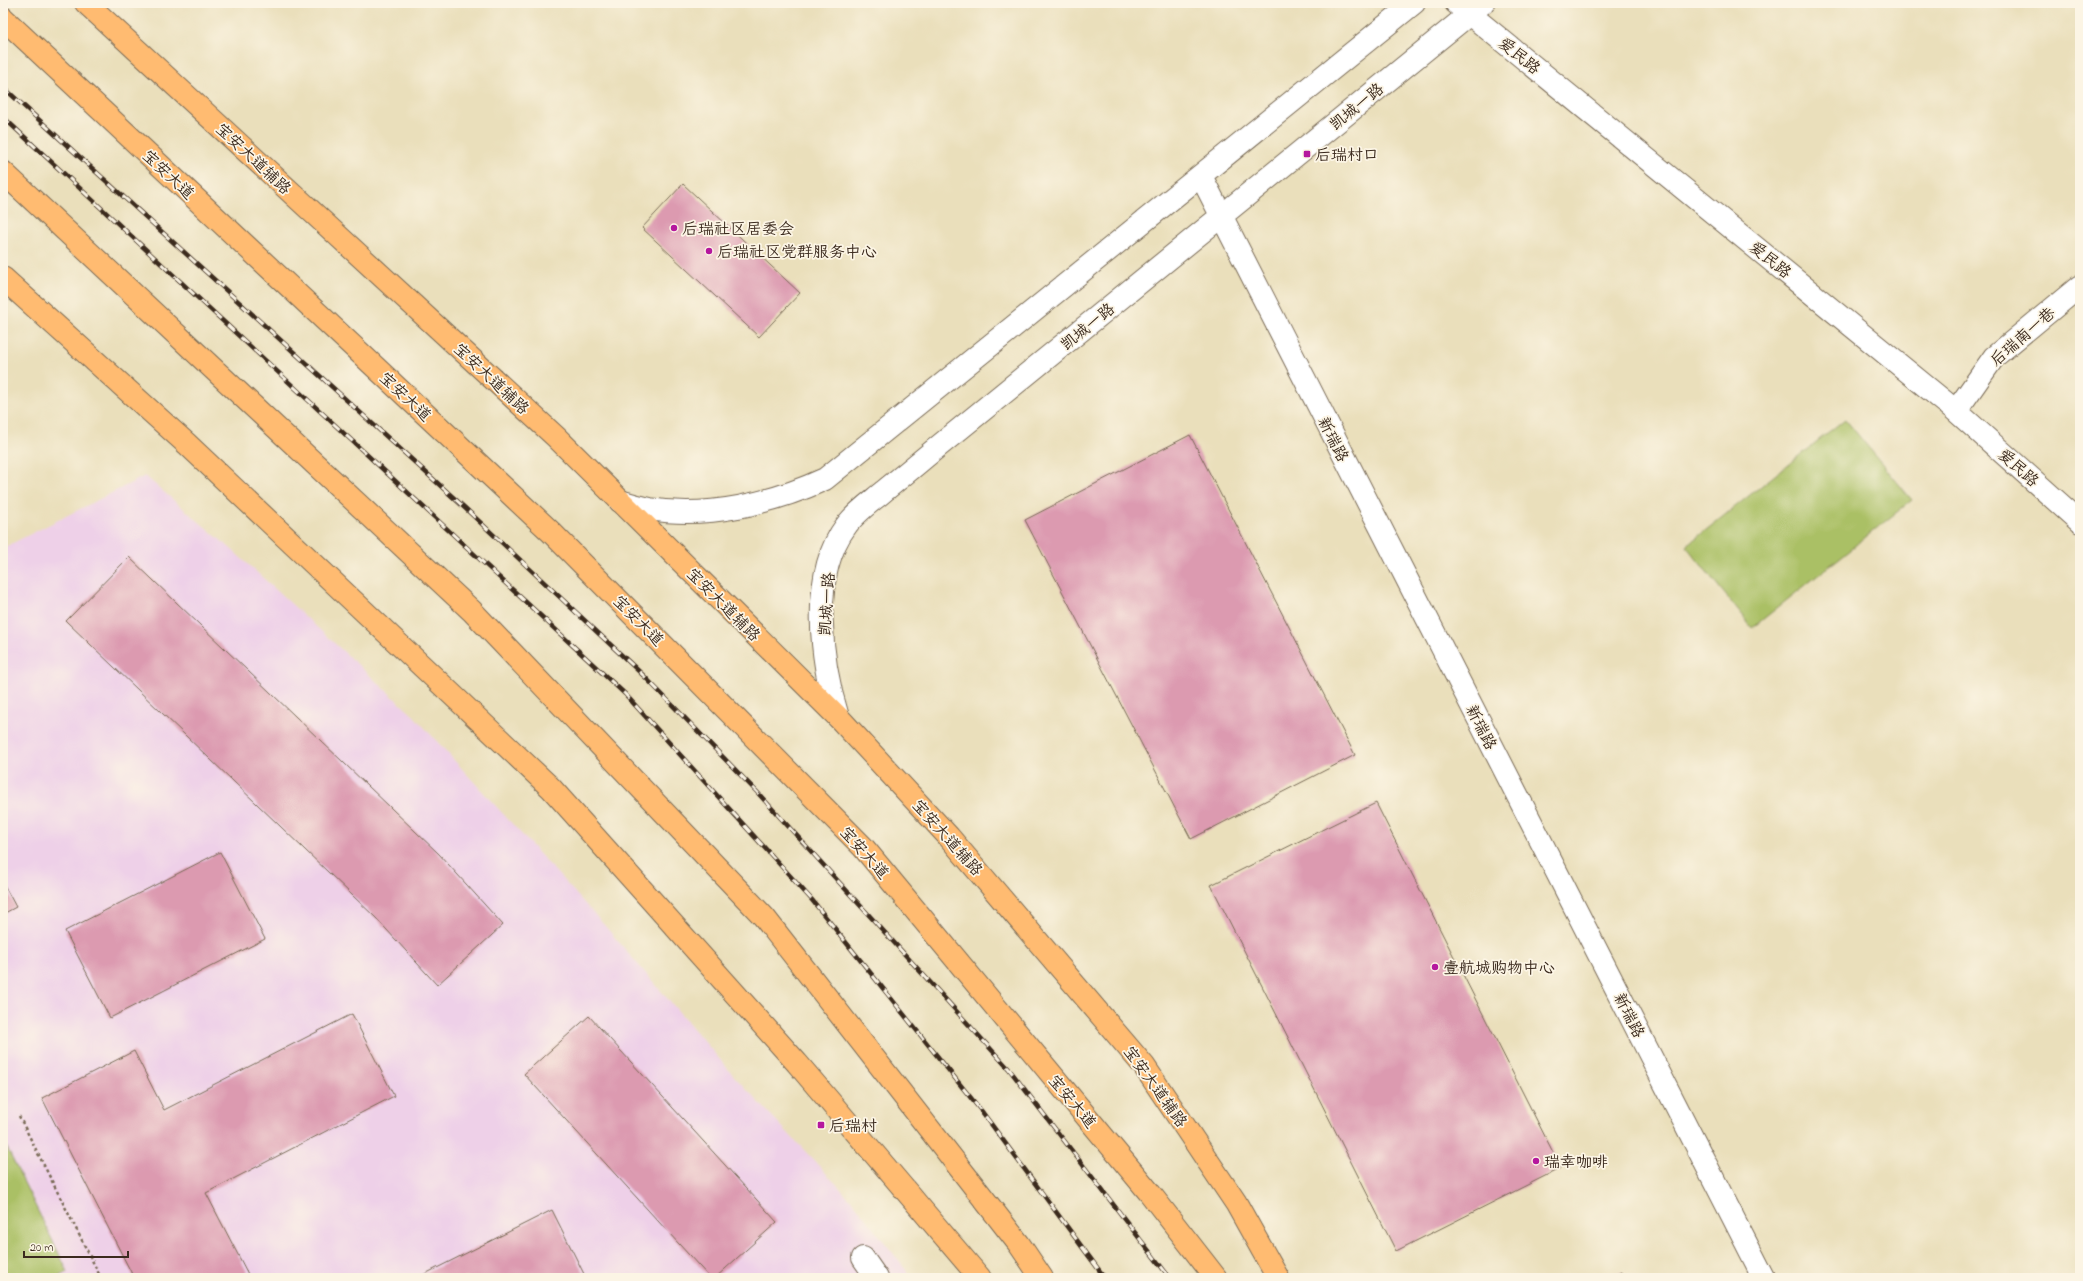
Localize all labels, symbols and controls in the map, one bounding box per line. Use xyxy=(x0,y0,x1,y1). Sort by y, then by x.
street label: 爱民路 xyxy=(1493,32,1545,81)
street label: 凯城一路 xyxy=(1325,78,1390,137)
street label: 宝安大道辅路 xyxy=(209,118,296,201)
place label: 后瑞村口 xyxy=(1315,144,1379,168)
street label: 宝安大道 xyxy=(136,145,199,206)
marker: 后瑞村口 xyxy=(1302,149,1312,159)
place label: 后瑞社区居委会 xyxy=(682,218,794,242)
marker: 后瑞社区居委会 xyxy=(669,223,679,233)
street label: 爱民路 xyxy=(1744,236,1796,285)
place label: 后瑞社区党群服务中心 xyxy=(717,241,877,265)
marker: 后瑞社区党群服务中心 xyxy=(704,246,714,256)
street label: 凯城一路 xyxy=(1056,298,1121,357)
street label: 后瑞南一巷 xyxy=(1985,302,2061,373)
street label: 宝安大道辅路 xyxy=(447,338,534,421)
street label: 宝安大道 xyxy=(373,367,436,428)
street label: 新瑞路 xyxy=(1311,413,1354,467)
street label: 爱民路 xyxy=(1992,444,2044,493)
street label: 宝安大道辅路 xyxy=(680,563,765,648)
street label: 凯城一路 xyxy=(814,571,842,637)
street label: 宝安大道 xyxy=(606,590,669,653)
street label: 新瑞路 xyxy=(1459,701,1502,755)
street label: 宝安大道辅路 xyxy=(905,795,988,882)
street label: 宝安大道 xyxy=(833,822,894,885)
place label: 壹航城购物中心 xyxy=(1443,957,1555,981)
marker: 壹航城购物中心 xyxy=(1430,962,1440,972)
street label: 新瑞路 xyxy=(1607,989,1650,1043)
street label: 宝安大道辅路 xyxy=(1116,1041,1192,1133)
street label: 宝安大道 xyxy=(1042,1070,1101,1135)
place label: 后瑞村 xyxy=(829,1115,877,1139)
marker: 后瑞村 xyxy=(816,1120,826,1130)
place label: 瑞幸咖啡 xyxy=(1544,1151,1608,1175)
marker: 瑞幸咖啡 xyxy=(1531,1156,1541,1166)
scale bar xyxy=(24,1233,128,1259)
text: 20 m xyxy=(30,1239,53,1257)

